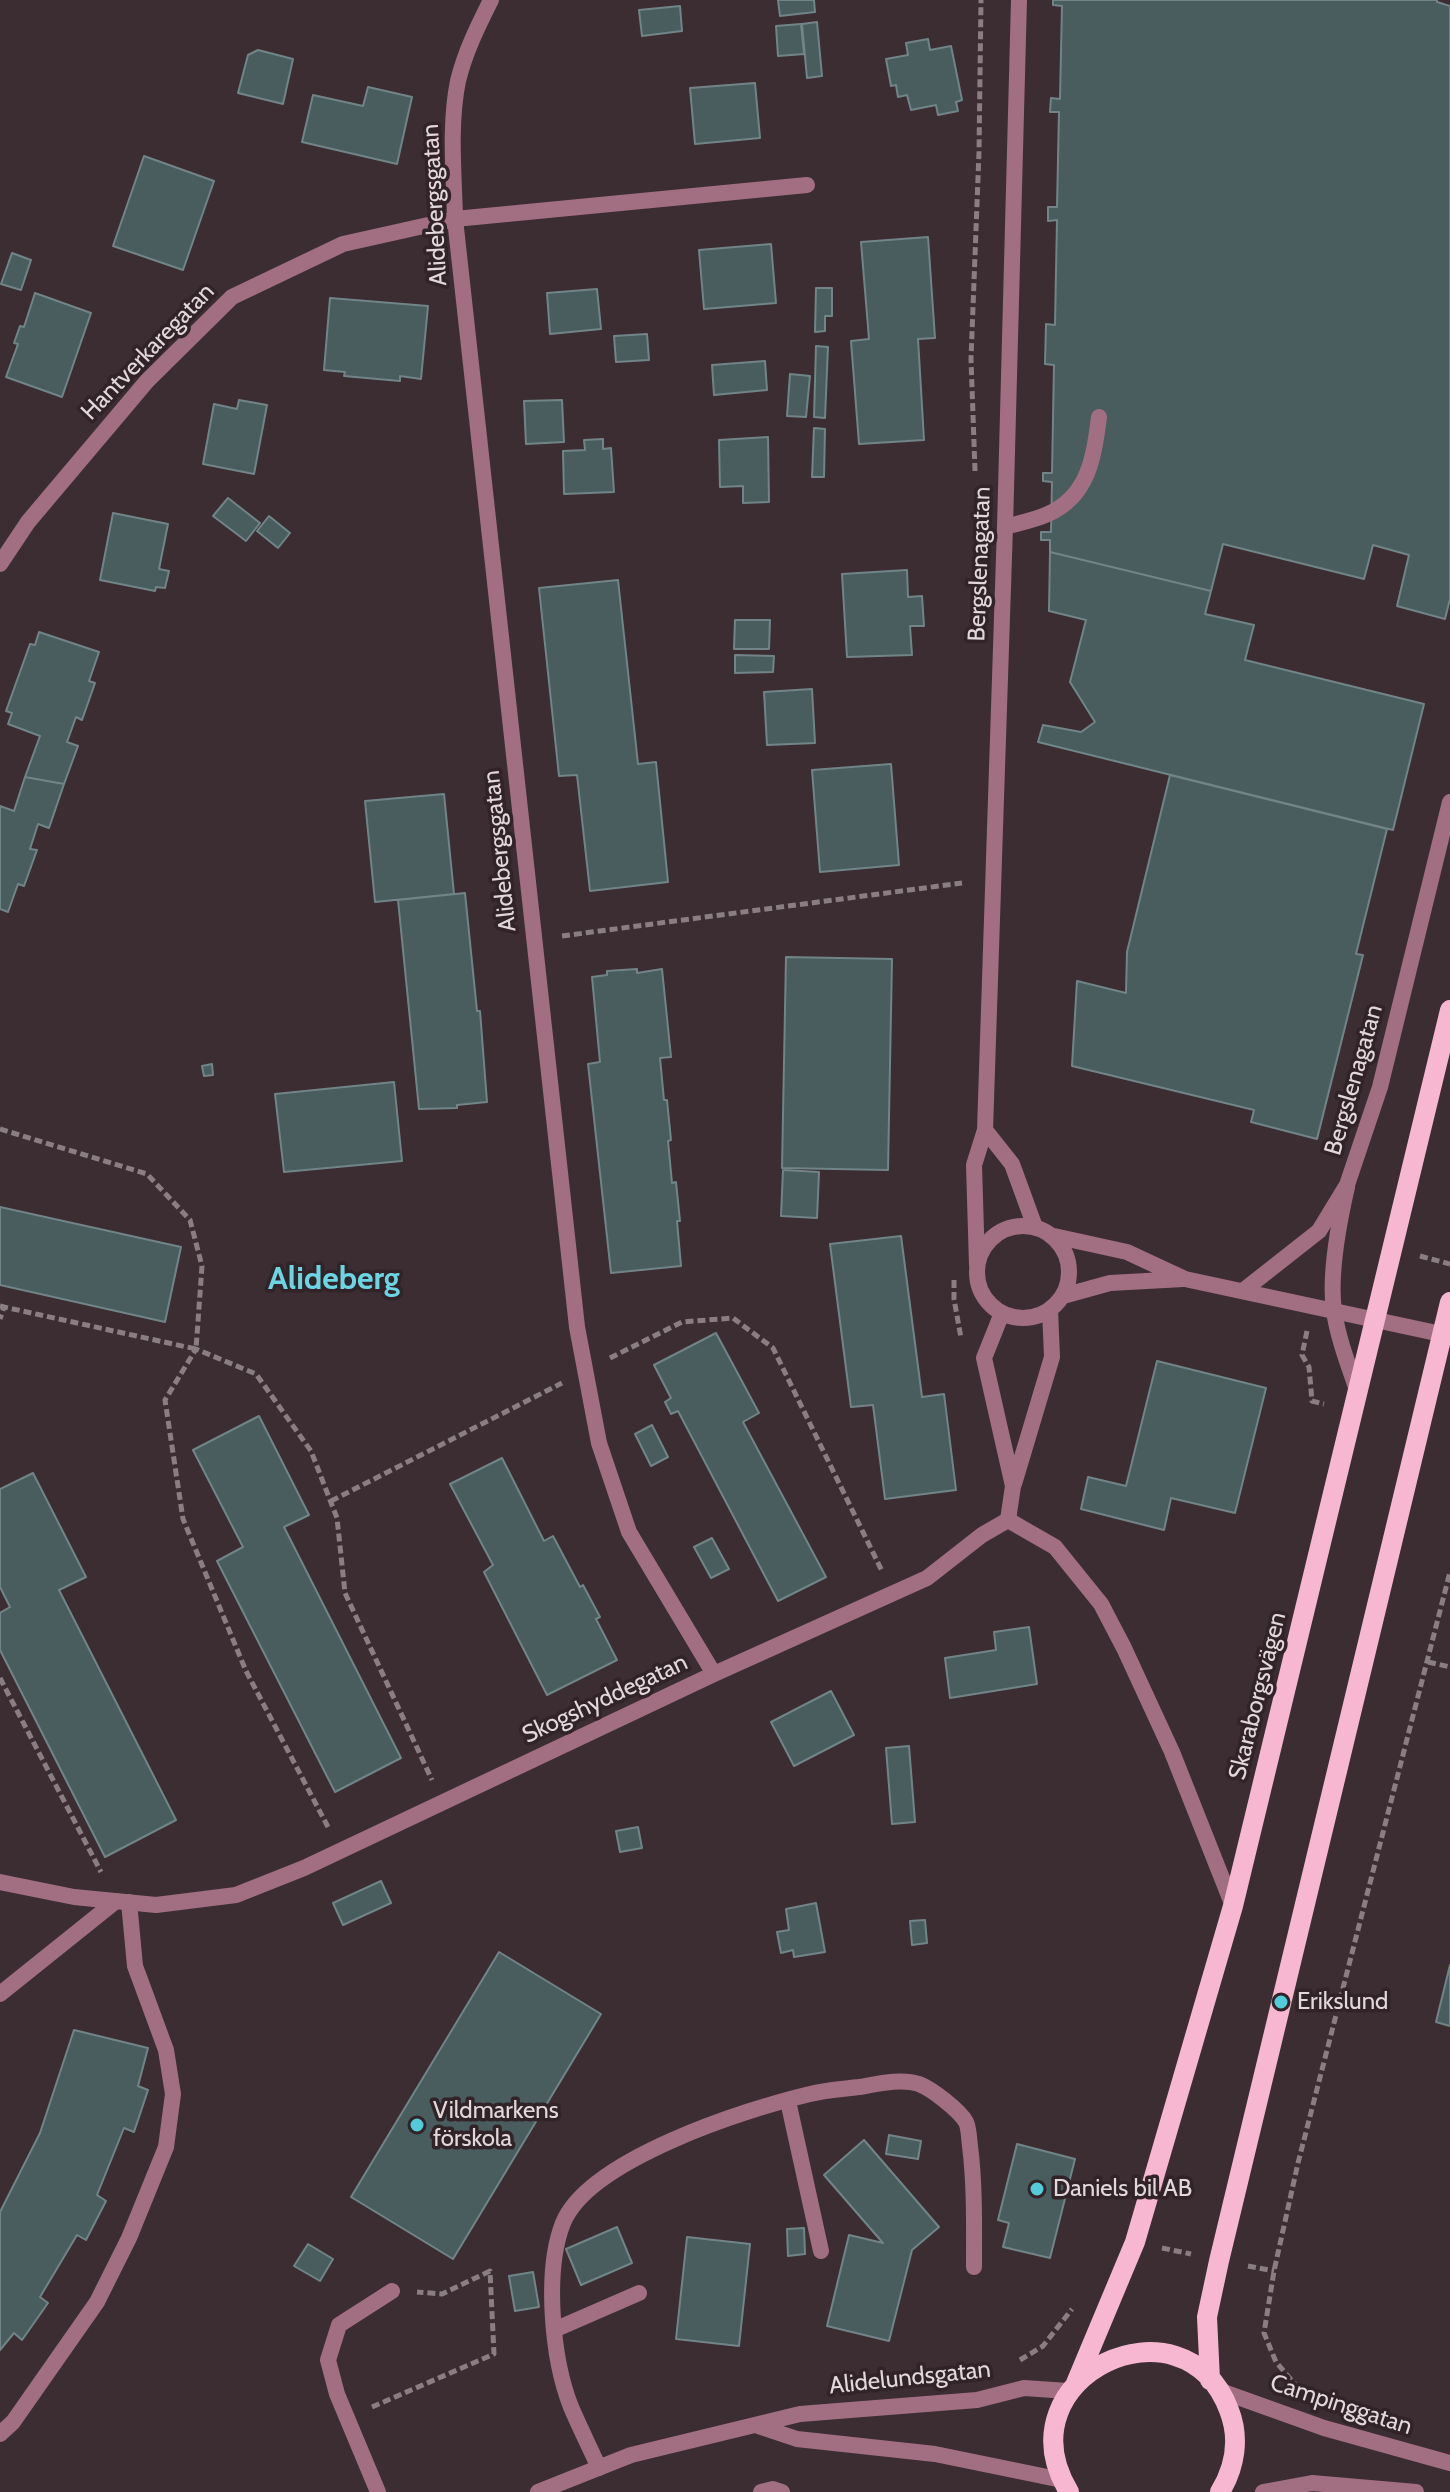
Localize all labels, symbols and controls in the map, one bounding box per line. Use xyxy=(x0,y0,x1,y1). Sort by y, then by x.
street label: Alidebergsgatan xyxy=(416,123,454,287)
street label: Hantverkaregatan xyxy=(75,278,221,426)
street label: Bergslenagatan xyxy=(963,486,997,642)
street label: Alidebergsgatan xyxy=(477,769,523,933)
street label: Bergslenagatan xyxy=(1319,1002,1389,1158)
district label: Alideberg xyxy=(268,1261,400,1299)
street label: Skaraborgsvägen xyxy=(1223,1609,1293,1783)
street label: Skogshyddegatan xyxy=(518,1648,692,1750)
place label: Erikslund xyxy=(1297,1988,1388,2016)
marker: Erikslund xyxy=(1272,1993,1290,2011)
place label: Vildmarkens förskola xyxy=(433,2097,559,2153)
marker: Vildmarkens förskola xyxy=(408,2116,426,2134)
place label: Daniels bil AB xyxy=(1053,2175,1192,2203)
marker: Daniels bil AB xyxy=(1028,2180,1046,2198)
street label: Alidelundsgatan xyxy=(828,2355,992,2401)
street label: Campinggatan xyxy=(1266,2369,1416,2441)

